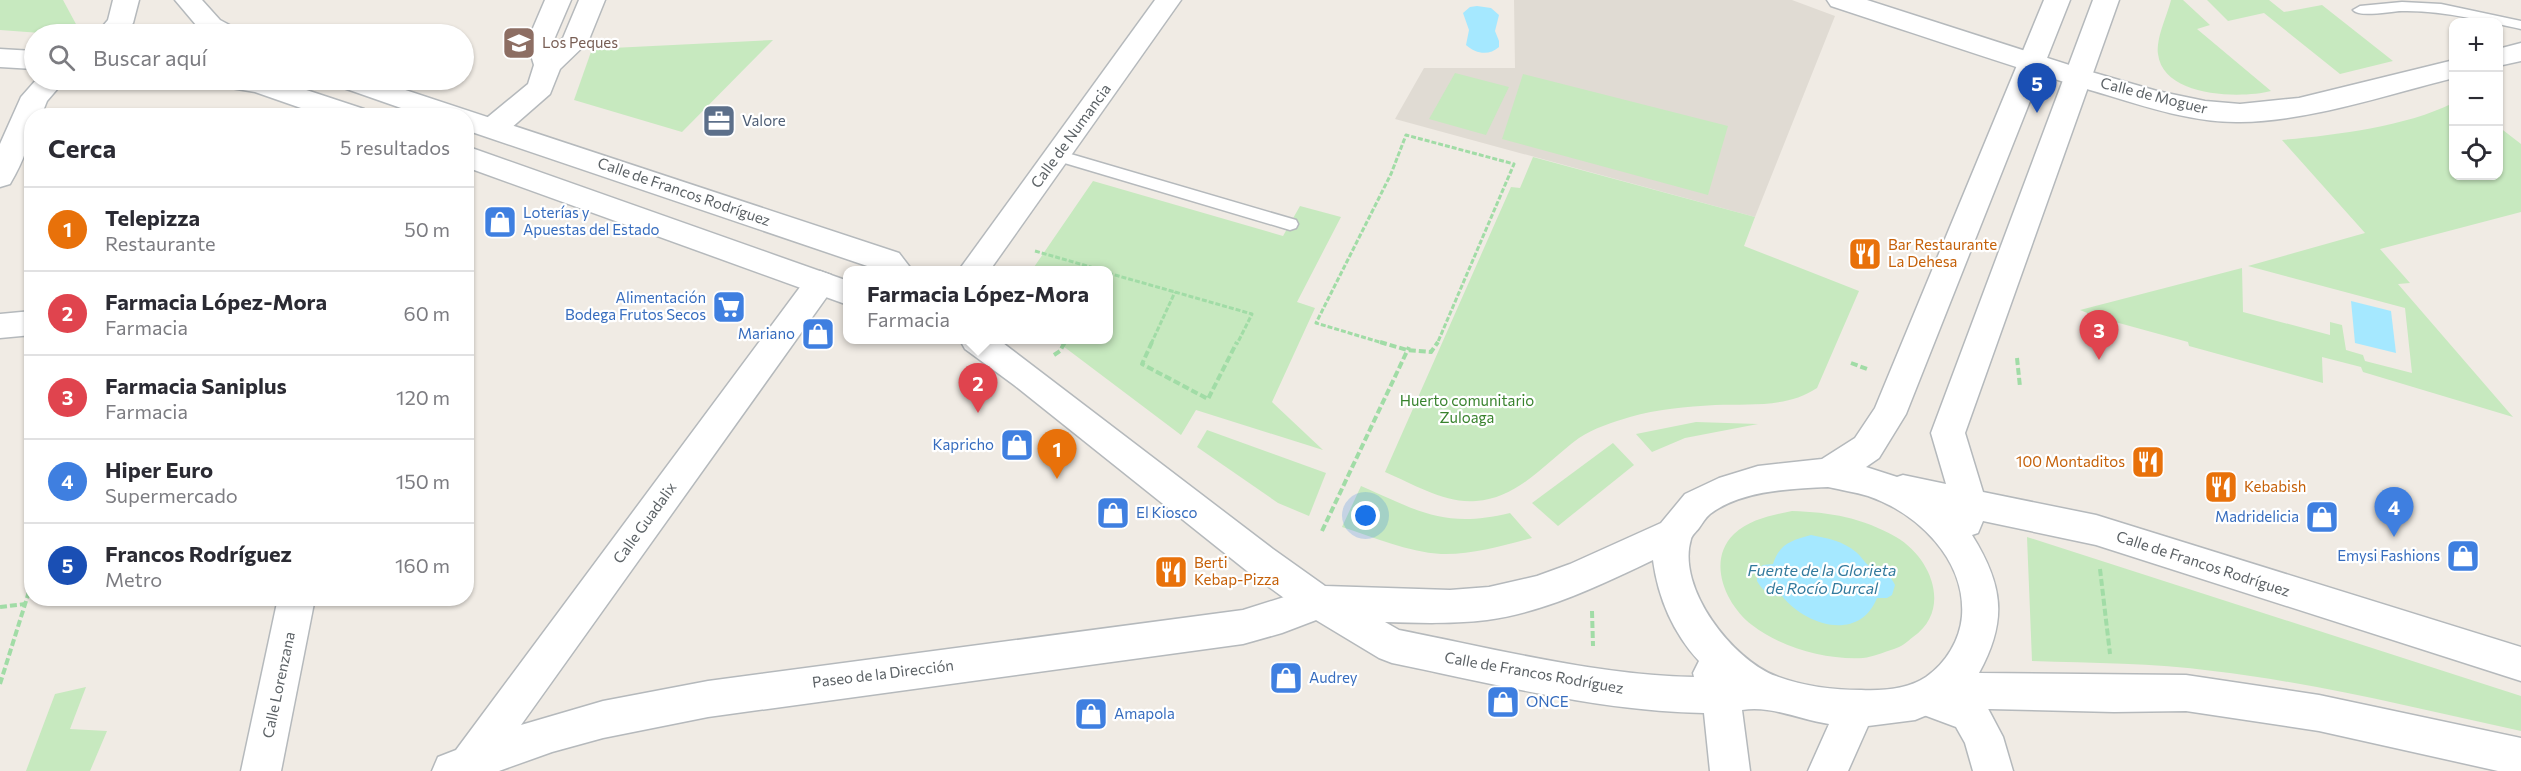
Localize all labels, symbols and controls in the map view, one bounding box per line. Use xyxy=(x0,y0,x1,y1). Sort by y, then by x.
map controls xyxy=(2449,18,2503,180)
button: + xyxy=(2449,18,2503,72)
search box xyxy=(24,24,474,90)
school or university icon: Los Peques xyxy=(501,25,537,61)
place label: Los Peques xyxy=(542,33,618,51)
icon: search xyxy=(45,41,78,74)
text: Buscar aquí xyxy=(93,44,207,71)
pin: 5 xyxy=(2018,63,2056,113)
button: − xyxy=(2449,72,2503,126)
street label: Calle de Moguer xyxy=(2099,73,2210,117)
street label: Calle de Numancia xyxy=(1026,80,1114,191)
office icon: Valore xyxy=(701,103,737,139)
place label: Valore xyxy=(742,111,786,129)
button: locate xyxy=(2449,126,2503,180)
text: Cerca xyxy=(48,132,116,163)
text: 5 resultados xyxy=(340,135,450,159)
street label: Calle de Francos Rodríguez xyxy=(596,153,773,229)
place label: Loterías y Apuestas del Estado xyxy=(523,203,660,238)
text: Telepizza xyxy=(105,204,200,231)
shop icon: Loterías y Apuestas del Estado xyxy=(482,204,518,240)
text: 1 xyxy=(63,217,72,241)
text: 50 m xyxy=(404,217,450,241)
text: Restaurante xyxy=(105,231,216,255)
place label: Bar Restaurante La Dehesa xyxy=(1888,235,1997,270)
restaurant icon: Bar Restaurante La Dehesa xyxy=(1847,236,1883,272)
popup xyxy=(843,266,1113,344)
text: Farmacia López-Mora xyxy=(867,280,1089,307)
text: Farmacia López-Mora xyxy=(105,288,327,315)
place label: Alimentación Bodega Frutos Secos xyxy=(565,288,706,323)
supermarket icon: Alimentación Bodega Frutos Secos xyxy=(711,289,747,325)
text: 2 xyxy=(62,301,73,325)
text: 60 m xyxy=(404,301,450,325)
text: Farmacia xyxy=(867,307,950,331)
pin: 3 xyxy=(2080,310,2118,360)
text: Farmacia xyxy=(105,315,188,339)
shop icon: Mariano xyxy=(800,316,836,352)
place label: Mariano xyxy=(738,324,795,342)
pin: 2 xyxy=(958,364,998,413)
text: Farmacia Saniplus xyxy=(105,372,287,399)
text: 3 xyxy=(62,385,73,409)
text: 120 m xyxy=(396,385,450,409)
park label: Huerto comunitario Zuloaga xyxy=(1400,391,1534,426)
text: Farmacia xyxy=(105,399,188,423)
shop icon: Kapricho xyxy=(999,427,1035,463)
pin: 1 xyxy=(1038,430,1076,479)
place label: Kapricho xyxy=(932,435,994,453)
restaurant icon: 100 Montaditos xyxy=(2130,444,2166,480)
place label: 100 Montaditos xyxy=(2016,452,2125,470)
text: Hiper Euro xyxy=(105,456,213,483)
text: 4 xyxy=(61,469,74,493)
text: 150 m xyxy=(396,469,450,493)
restaurant icon: Kebabish xyxy=(2203,469,2239,505)
place label: Kebabish xyxy=(2244,477,2306,495)
street label: Calle Guadalix xyxy=(609,478,680,566)
text: Supermercado xyxy=(105,483,238,507)
pin: 4 xyxy=(2374,488,2414,537)
shop icon: El Kiosco xyxy=(1095,495,1131,531)
shop icon: Madridelicia xyxy=(2304,499,2340,535)
your location xyxy=(1351,501,1380,530)
place label: El Kiosco xyxy=(1136,503,1198,521)
place label: Madridelicia xyxy=(2215,507,2299,525)
street label: Calle de Francos Rodríguez xyxy=(2114,526,2292,600)
shop icon: Emysi Fashions xyxy=(2445,538,2481,574)
text: Francos Rodríguez xyxy=(105,540,292,567)
place label: Emysi Fashions xyxy=(2337,546,2440,564)
text: 5 xyxy=(62,553,73,577)
text: 160 m xyxy=(395,553,450,577)
place label: Berti Kebap-Pizza xyxy=(1194,553,1279,588)
restaurant icon: Berti Kebap-Pizza xyxy=(1153,554,1189,590)
water label: Fuente de la Glorieta de Rocío Durcal xyxy=(1748,560,1896,597)
text: Metro xyxy=(105,567,162,591)
street label: Calle Lorenzana xyxy=(258,630,298,740)
street label: Calle de Francos Rodríguez xyxy=(1443,647,1625,697)
street label: Paseo de la Dirección xyxy=(811,655,955,691)
shop icon: Audrey xyxy=(1268,660,1304,696)
place label: Audrey xyxy=(1309,668,1358,686)
shop icon: ONCE xyxy=(1485,684,1521,720)
place label: ONCE xyxy=(1526,692,1569,710)
shop icon: Amapola xyxy=(1073,696,1109,732)
place label: Amapola xyxy=(1114,704,1175,722)

